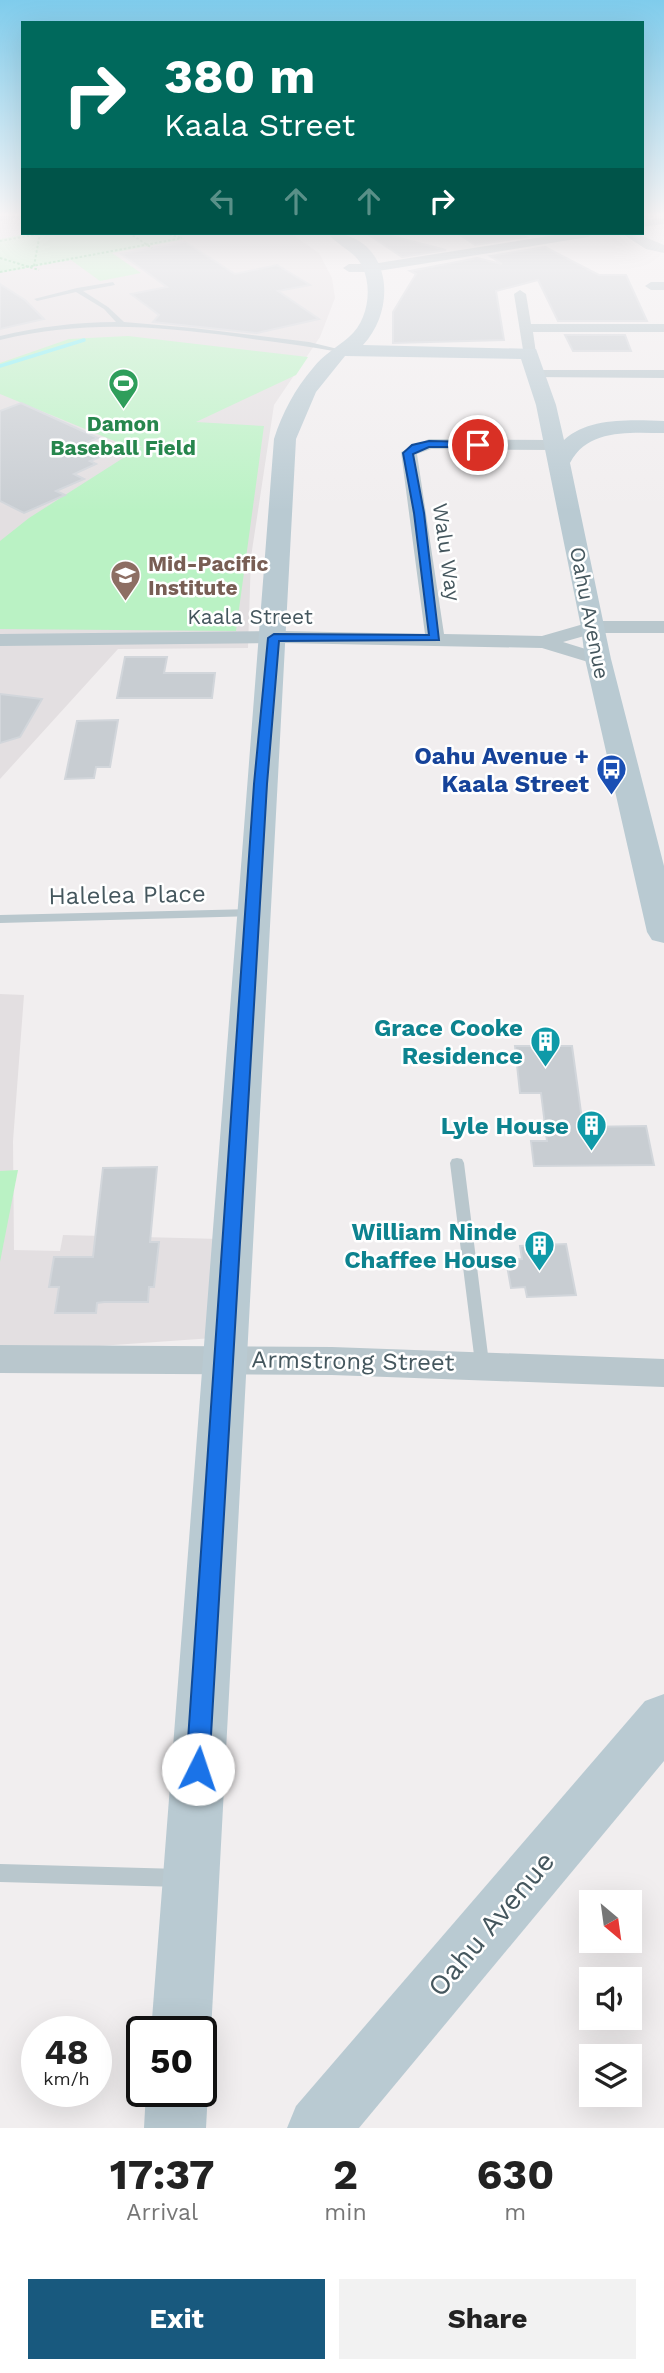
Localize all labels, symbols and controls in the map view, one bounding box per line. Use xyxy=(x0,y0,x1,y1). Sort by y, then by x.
text: 380 m xyxy=(164,47,315,105)
icon: right xyxy=(49,49,140,140)
text: Kaala Street xyxy=(164,106,355,144)
icon: left xyxy=(204,182,242,220)
icon: ahead xyxy=(277,182,315,220)
icon: ahead xyxy=(350,182,388,220)
icon: right xyxy=(423,182,461,220)
sports icon: Damon Baseball Field xyxy=(106,366,140,410)
place label: Damon Baseball Field xyxy=(50,411,196,460)
pin xyxy=(448,415,508,475)
icon: arrive xyxy=(459,426,497,464)
street label: Walu Way xyxy=(428,501,466,603)
street label: Oahu Avenue xyxy=(565,545,615,681)
place label: Mid-Pacific Institute xyxy=(148,551,268,600)
school or university icon: Mid-Pacific Institute xyxy=(108,558,142,602)
street label: Kaala Street xyxy=(187,604,313,629)
place label: Oahu Avenue + Kaala Street xyxy=(414,742,590,798)
bus stop icon: Oahu Avenue + Kaala Street xyxy=(595,753,629,797)
street label: Halelea Place xyxy=(48,880,206,910)
place label: Grace Cooke Residence xyxy=(374,1014,523,1070)
building icon: Grace Cooke Residence xyxy=(529,1025,563,1069)
building icon: Lyle House xyxy=(575,1109,609,1153)
place label: Lyle House xyxy=(441,1112,569,1140)
place label: William Ninde Chaffee House xyxy=(344,1218,517,1274)
building icon: William Ninde Chaffee House xyxy=(523,1229,557,1273)
street label: Armstrong Street xyxy=(251,1345,455,1377)
position arrow xyxy=(161,1732,235,1806)
street label: Oahu Avenue xyxy=(421,1845,561,2003)
north arrow xyxy=(579,1890,642,1953)
map controls xyxy=(579,1890,642,2107)
button: sound xyxy=(579,1967,642,2030)
speed limit sign: 50 xyxy=(126,2016,217,2107)
text: 48 xyxy=(44,2031,89,2073)
button: layers xyxy=(579,2044,642,2107)
text: km/h xyxy=(43,2068,90,2089)
text: 17:37 xyxy=(110,2150,215,2199)
text: 2 xyxy=(333,2150,358,2199)
text: 630 xyxy=(476,2150,554,2199)
text: Arrival xyxy=(126,2199,198,2226)
text: min xyxy=(324,2199,367,2226)
text: m xyxy=(504,2199,526,2226)
button: Exit xyxy=(28,2279,325,2359)
button: Share xyxy=(339,2279,636,2359)

